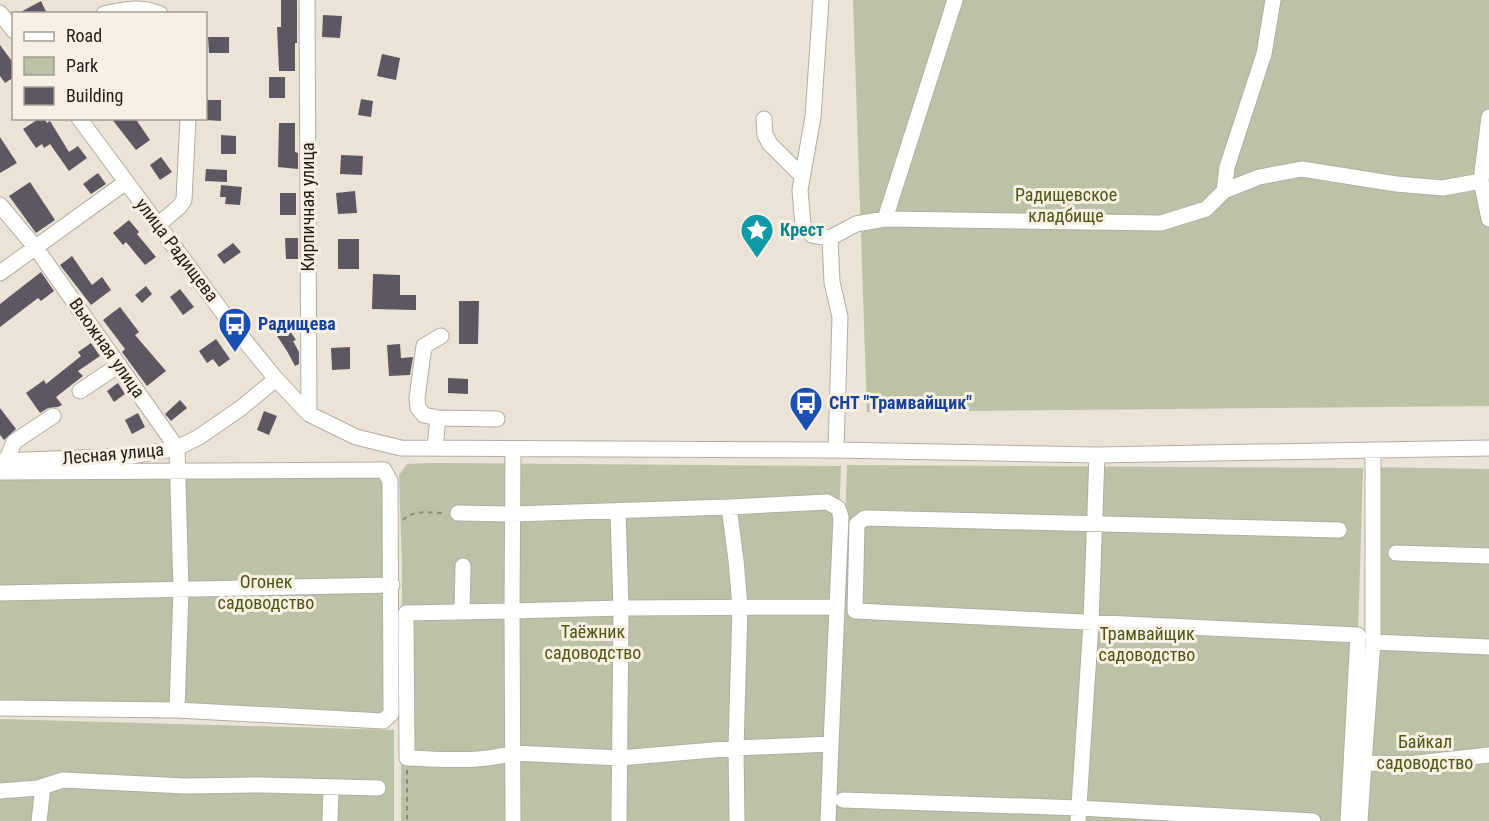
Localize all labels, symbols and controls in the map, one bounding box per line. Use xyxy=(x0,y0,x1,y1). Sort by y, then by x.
legend xyxy=(12,12,207,120)
text: Road xyxy=(66,25,102,46)
text: Park xyxy=(66,55,98,76)
text: Building xyxy=(66,85,123,106)
street label: Кирпичная улица xyxy=(297,142,318,272)
park label: Радищевское кладбище xyxy=(1015,184,1117,226)
street label: улица Радищева xyxy=(132,194,223,306)
place icon: Крест xyxy=(739,212,775,259)
place label: Крест xyxy=(780,219,824,240)
street label: Вьюжная улица xyxy=(65,294,150,402)
bus stop icon: Радищева xyxy=(217,306,253,353)
place label: Радищева xyxy=(258,313,336,334)
bus stop icon: СНТ "Трамвайщик" xyxy=(788,385,824,432)
place label: СНТ "Трамвайщик" xyxy=(829,392,972,413)
street label: Лесная улица xyxy=(61,439,165,468)
park label: Огонек садоводство xyxy=(218,571,314,613)
park label: Таёжник садоводство xyxy=(545,621,641,663)
park label: Трамвайщик садоводство xyxy=(1099,623,1195,665)
park label: Байкал садоводство xyxy=(1377,731,1473,773)

